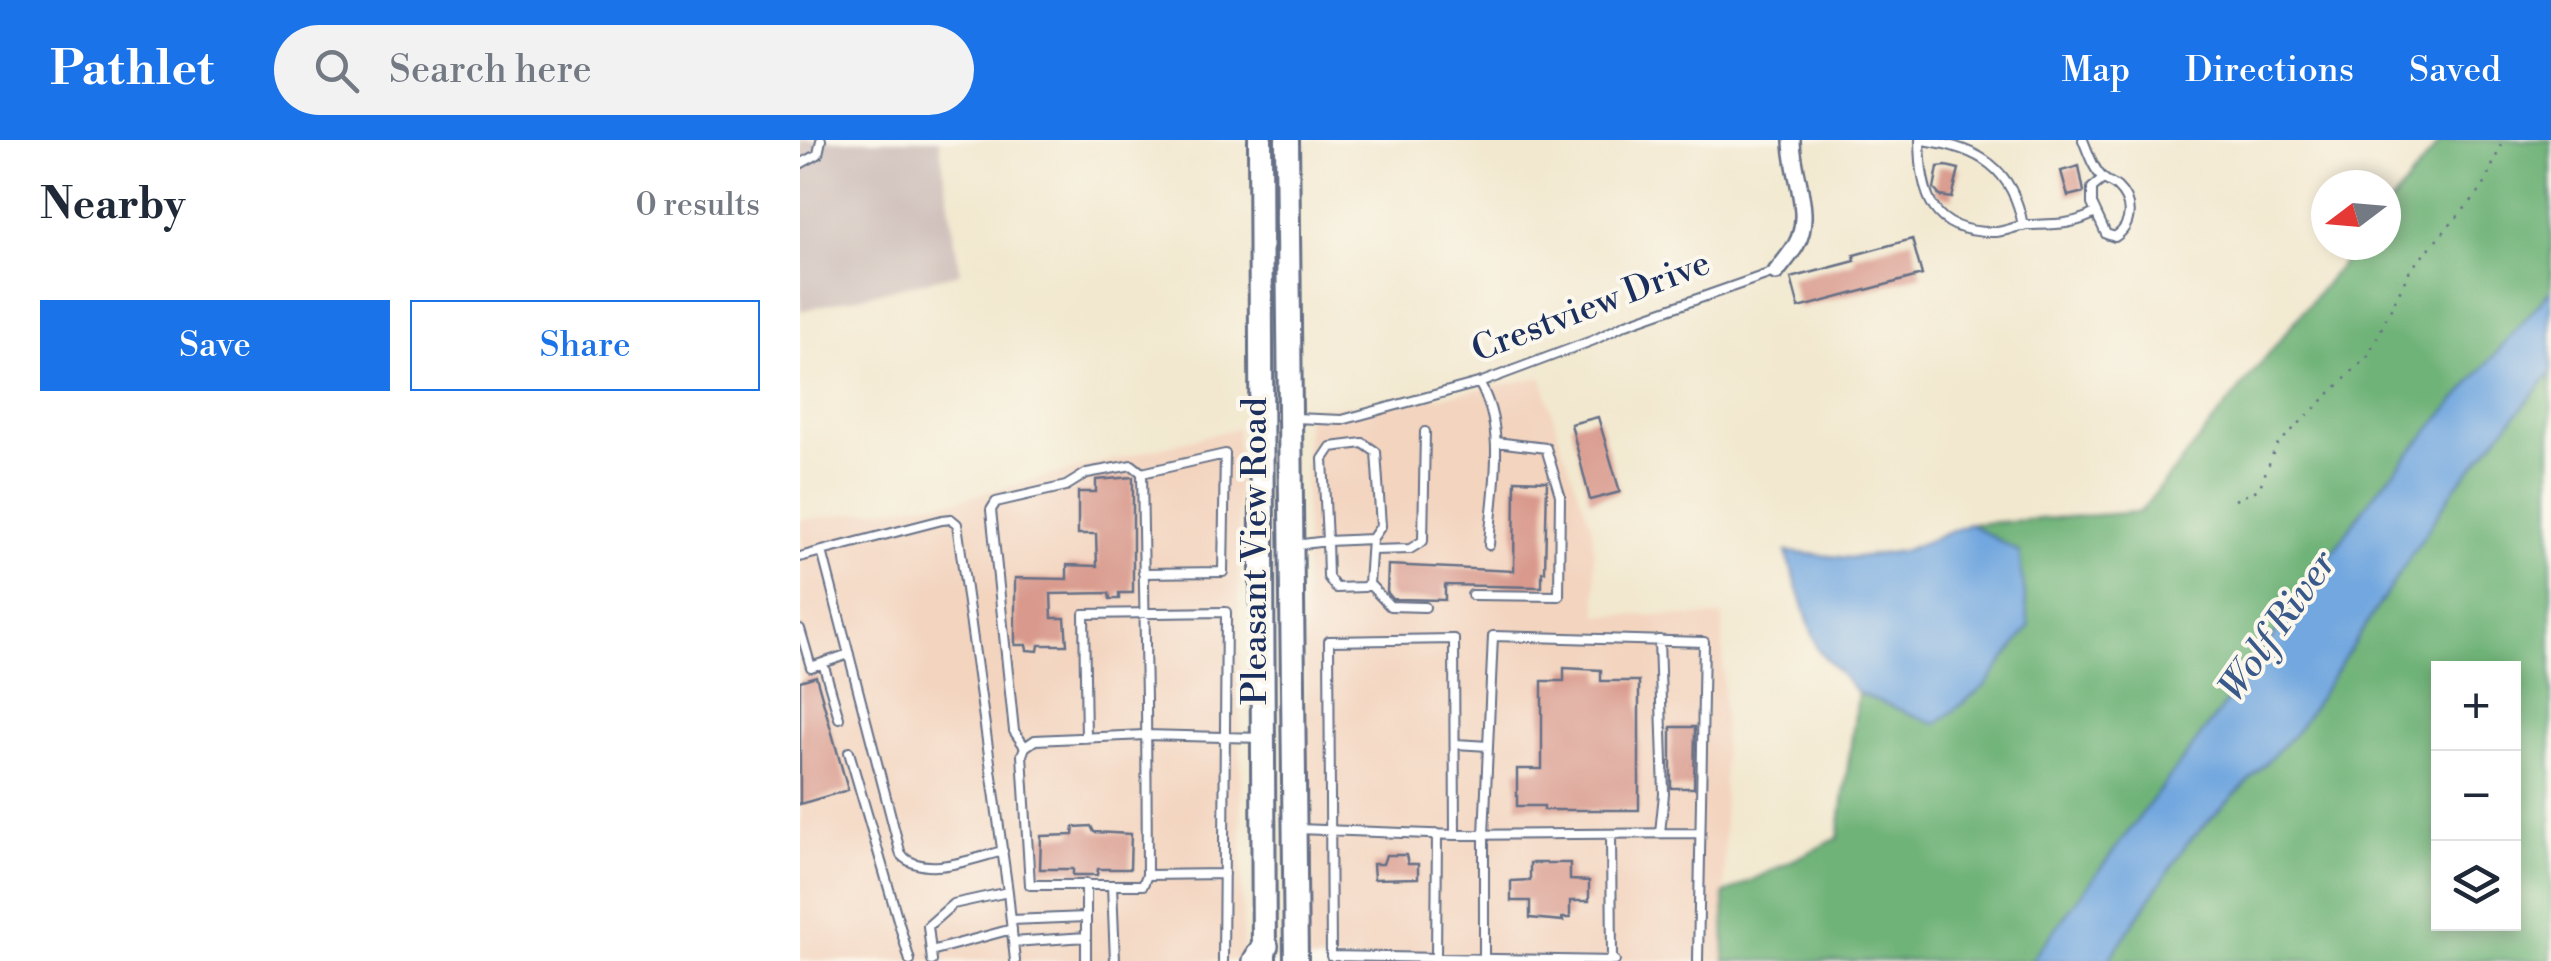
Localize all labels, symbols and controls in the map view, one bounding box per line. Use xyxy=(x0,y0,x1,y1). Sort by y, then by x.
search box xyxy=(274,25,974,115)
text: Pathlet xyxy=(50,40,214,100)
icon: search xyxy=(309,43,364,98)
text: Search here xyxy=(389,47,592,94)
text: Map xyxy=(2061,49,2130,92)
text: Directions xyxy=(2185,49,2354,92)
text: Saved xyxy=(2409,49,2501,92)
north arrow xyxy=(2311,170,2401,260)
text: Nearby xyxy=(40,179,185,232)
text: 0 results xyxy=(635,185,760,225)
street label: Crestview Drive xyxy=(1466,242,1716,372)
button: Save xyxy=(40,300,390,391)
button: Share xyxy=(410,300,760,391)
street label: Pleasant View Road xyxy=(1234,397,1277,705)
water label: Wolf River xyxy=(2209,541,2347,710)
map controls xyxy=(2431,661,2521,931)
button: + xyxy=(2431,661,2521,751)
button: − xyxy=(2431,751,2521,841)
button: layers xyxy=(2431,841,2521,931)

